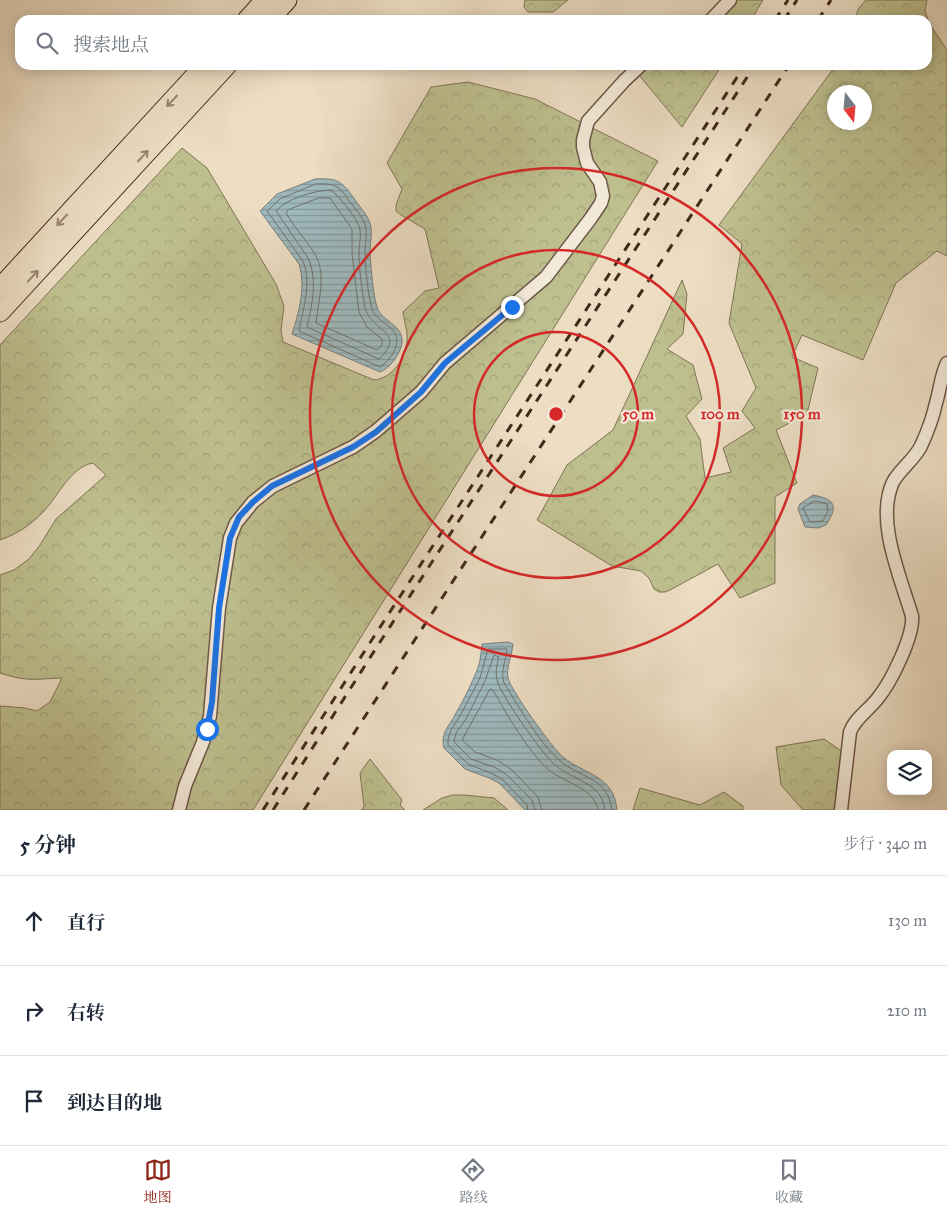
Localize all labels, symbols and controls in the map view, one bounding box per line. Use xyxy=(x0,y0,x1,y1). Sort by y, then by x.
search box xyxy=(15,15,932,70)
icon: search xyxy=(33,29,61,57)
text: 搜索地点 xyxy=(73,33,149,56)
north arrow xyxy=(827,85,872,130)
one-way arrow xyxy=(166,94,178,107)
one-way arrow xyxy=(137,150,149,163)
one-way arrow xyxy=(56,214,68,227)
one-way arrow xyxy=(27,269,39,282)
route end xyxy=(501,296,524,319)
centre of rings xyxy=(547,405,565,423)
text: 50 m xyxy=(622,405,654,423)
text: 100 m xyxy=(700,405,740,423)
text: 150 m xyxy=(783,405,821,423)
route start xyxy=(196,718,219,741)
map controls xyxy=(887,750,932,795)
button: layers xyxy=(887,750,932,795)
text: 5 分钟 xyxy=(20,832,76,858)
text: 步行 · 340 m xyxy=(843,834,927,853)
icon: ahead xyxy=(20,907,48,935)
text: 直行 xyxy=(67,911,105,934)
text: 130 m xyxy=(888,911,927,930)
icon: right xyxy=(20,997,48,1025)
text: 右转 xyxy=(67,1001,105,1024)
text: 210 m xyxy=(887,1001,927,1020)
icon: arrive xyxy=(20,1087,48,1115)
text: 到达目的地 xyxy=(67,1091,162,1114)
tab: 地图 xyxy=(144,1156,172,1206)
tab: 路线 xyxy=(459,1156,487,1206)
tab: 收藏 xyxy=(775,1156,803,1206)

